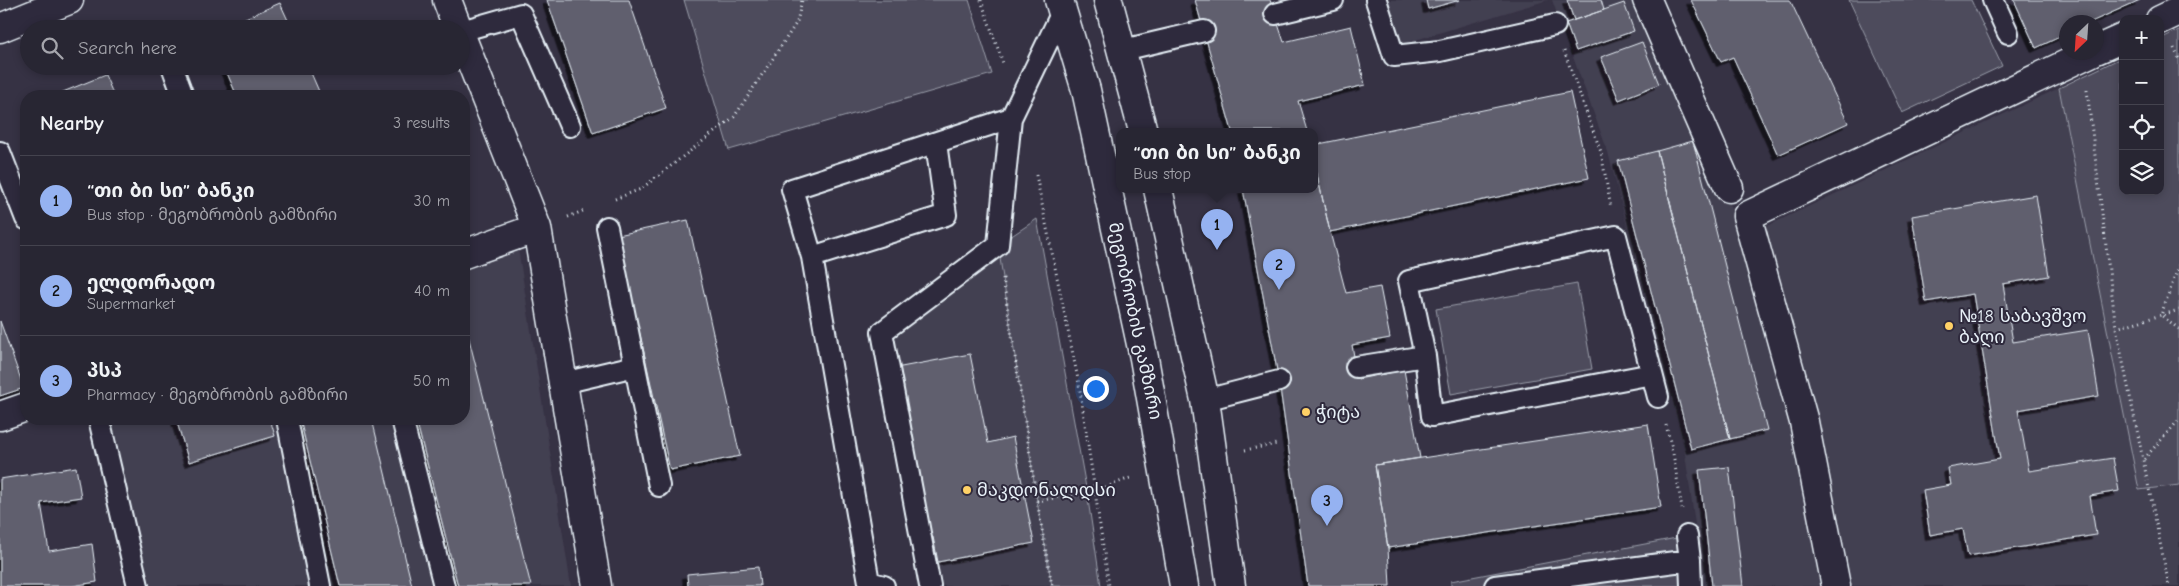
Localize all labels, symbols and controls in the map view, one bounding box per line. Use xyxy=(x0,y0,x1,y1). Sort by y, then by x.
north arrow xyxy=(2059,15,2104,60)
map controls xyxy=(2119,15,2164,195)
button: + xyxy=(2119,15,2164,60)
search box xyxy=(20,20,470,75)
icon: search xyxy=(38,34,66,62)
text: Search here xyxy=(78,37,177,59)
button: − xyxy=(2119,60,2164,105)
button: locate xyxy=(2119,105,2164,150)
text: Nearby xyxy=(40,111,104,135)
text: 3 results xyxy=(393,114,450,132)
popup xyxy=(1116,128,1318,193)
text: “თი ბი სი” ბანკი xyxy=(1133,142,1301,164)
button: layers xyxy=(2119,150,2164,195)
text: Bus stop xyxy=(1133,165,1191,183)
text: “თი ბი სი” ბანკი xyxy=(87,180,255,202)
text: 1 xyxy=(53,192,59,210)
text: 30 m xyxy=(414,192,450,210)
text: Bus stop · მეგობრობის გამზირი xyxy=(87,206,337,224)
pin: 1 xyxy=(1201,209,1233,250)
street label: მეგობრობის გამზირი xyxy=(1104,220,1166,422)
pin: 2 xyxy=(1263,249,1295,290)
text: ელდორადო xyxy=(87,272,215,294)
text: 2 xyxy=(52,282,60,300)
text: 40 m xyxy=(414,282,450,300)
text: Supermarket xyxy=(87,295,175,313)
place label: №18 საბავშვო ბაღი xyxy=(1959,306,2087,348)
marker: №18 საბავშვო ბაღი xyxy=(1943,320,1955,332)
text: პსპ xyxy=(87,360,122,382)
text: 3 xyxy=(52,372,60,390)
text: 50 m xyxy=(413,372,450,390)
your location xyxy=(1083,376,1109,402)
text: Pharmacy · მეგობრობის გამზირი xyxy=(87,386,348,404)
place label: ჭიტა xyxy=(1316,402,1360,423)
marker: ჭიტა xyxy=(1300,406,1312,418)
place label: მაკდონალდსი xyxy=(977,480,1116,501)
marker: მაკდონალდსი xyxy=(961,484,973,496)
pin: 3 xyxy=(1311,485,1343,526)

